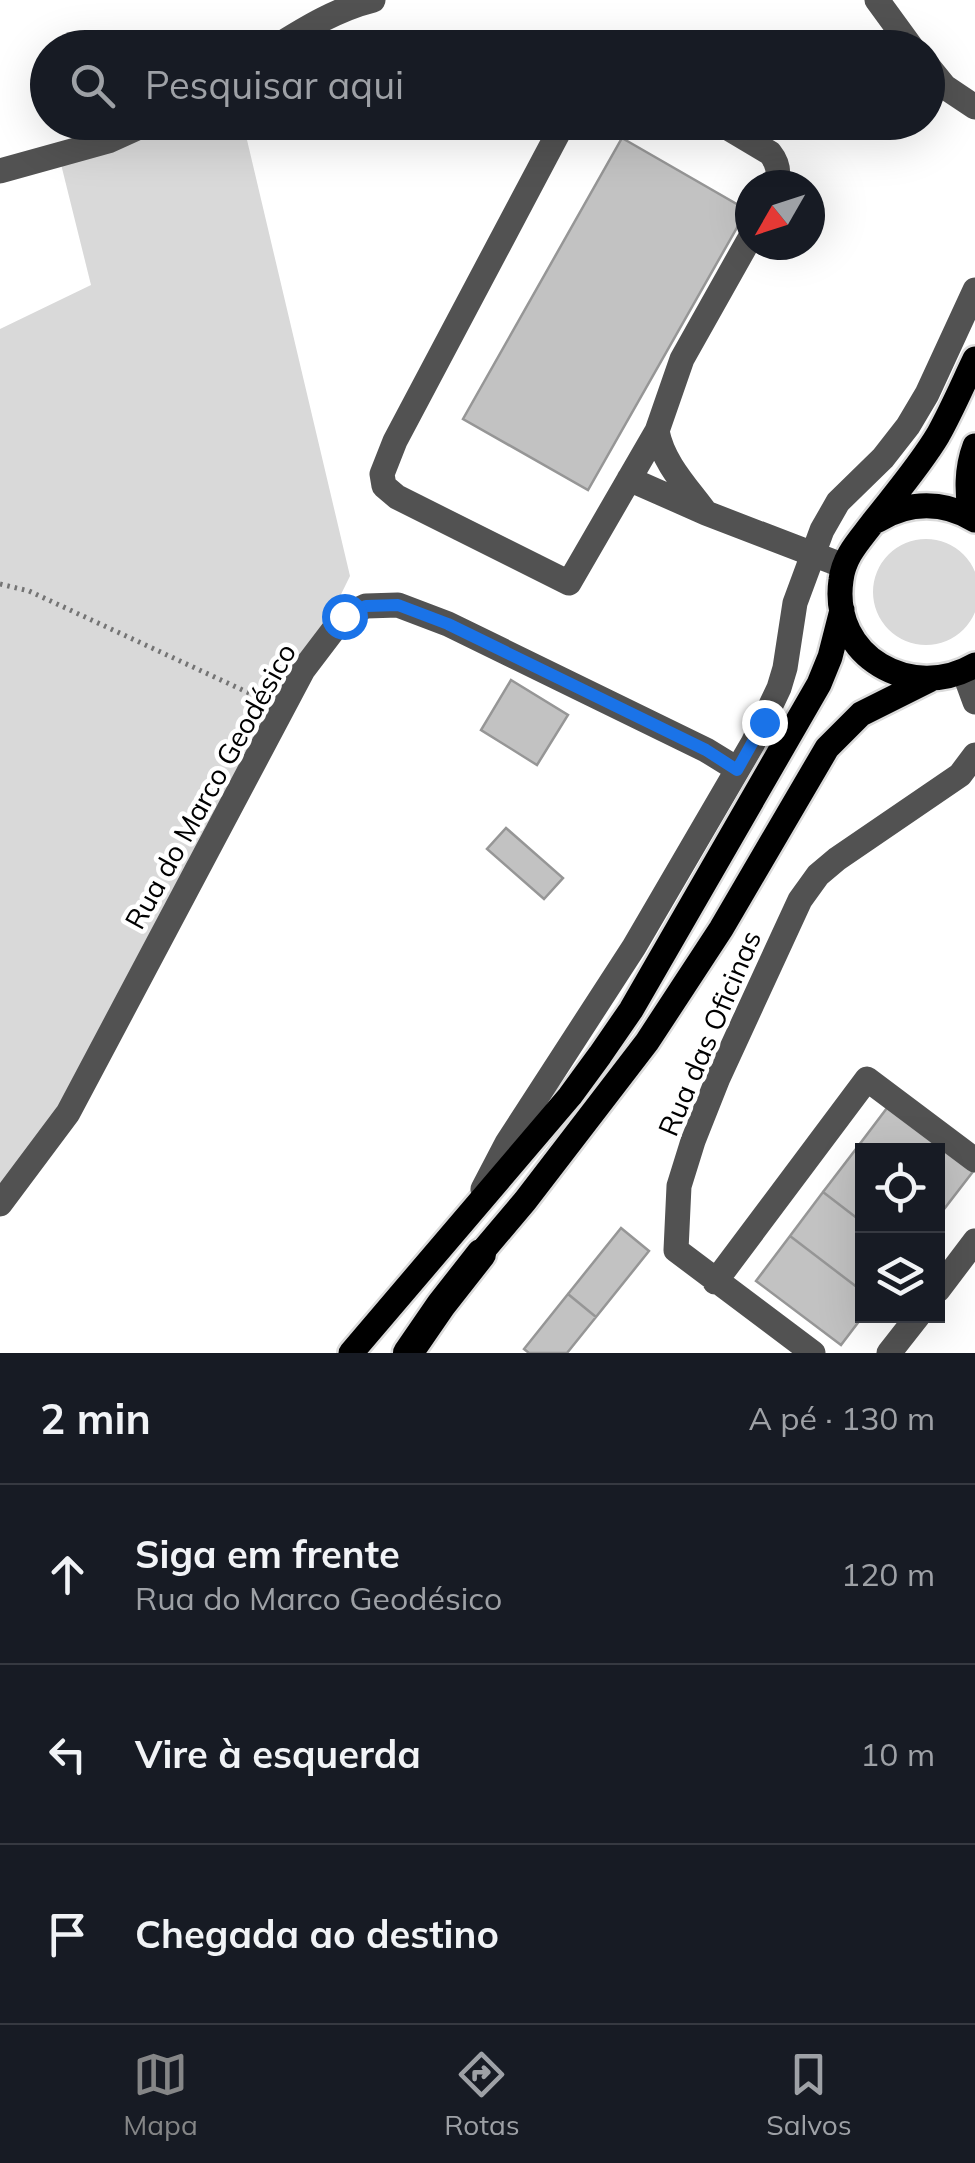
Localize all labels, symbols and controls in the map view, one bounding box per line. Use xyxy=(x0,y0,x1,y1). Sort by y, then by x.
search box xyxy=(30,30,945,140)
icon: search xyxy=(65,58,120,113)
text: Pesquisar aqui xyxy=(145,61,404,109)
north arrow xyxy=(735,170,825,260)
route start xyxy=(322,594,368,640)
street label: Rua do Marco Geodésico xyxy=(117,637,303,935)
route end xyxy=(742,700,788,746)
street label: Rua das Oficinas xyxy=(650,925,768,1141)
map controls xyxy=(855,1143,945,1323)
button: locate xyxy=(855,1143,945,1233)
button: layers xyxy=(855,1233,945,1323)
text: 2 min xyxy=(40,1392,151,1445)
text: A pé · 130 m xyxy=(748,1398,935,1438)
text: Siga em frente xyxy=(135,1530,400,1578)
icon: ahead xyxy=(40,1547,95,1602)
text: 120 m xyxy=(841,1554,935,1594)
text: Rua do Marco Geodésico xyxy=(135,1578,502,1618)
icon: left xyxy=(40,1727,95,1782)
text: Vire à esquerda xyxy=(135,1730,421,1778)
text: 10 m xyxy=(860,1734,935,1774)
icon: arrive xyxy=(40,1907,95,1962)
text: Chegada ao destino xyxy=(135,1910,499,1958)
tab: Mapa xyxy=(123,2047,198,2142)
tab: Rotas xyxy=(444,2047,520,2142)
tab: Salvos xyxy=(766,2047,852,2142)

